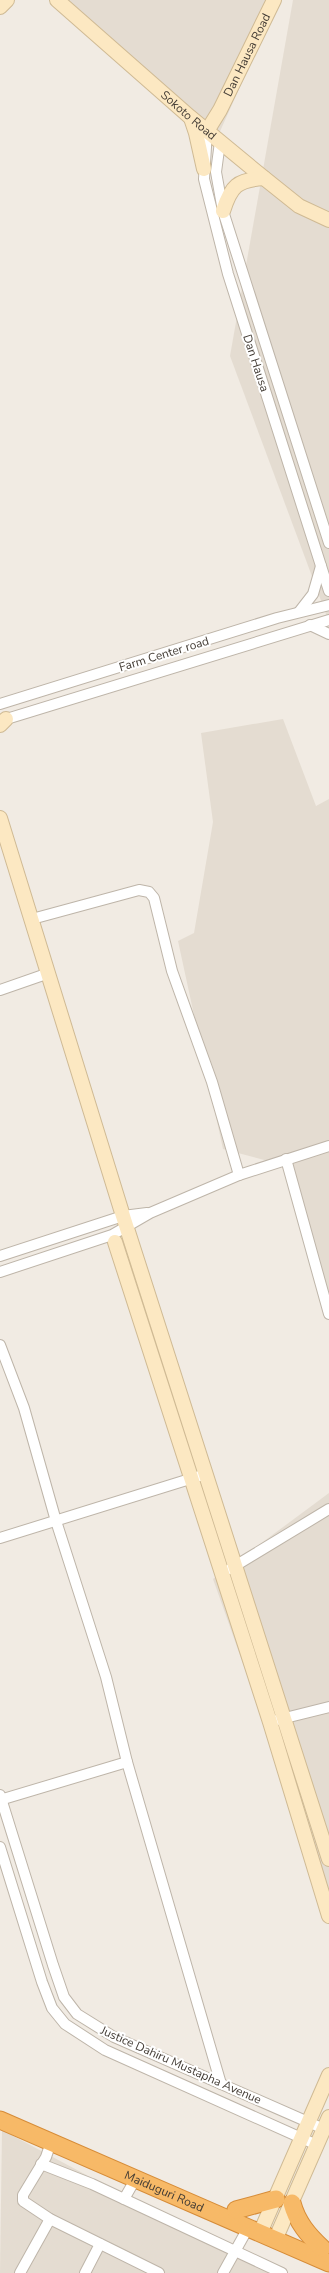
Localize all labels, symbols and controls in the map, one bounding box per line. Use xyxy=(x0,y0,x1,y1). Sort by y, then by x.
street label: Dan Hausa Road xyxy=(220,11,274,99)
street label: Sokoto Road xyxy=(157,87,220,144)
street label: Dan Hausa xyxy=(239,332,273,394)
street label: Farm Center road xyxy=(117,633,211,675)
street label: Justice Dahiru Mustapha Avenue xyxy=(97,2022,264,2108)
street label: Maiduguri Road xyxy=(122,2167,206,2216)

